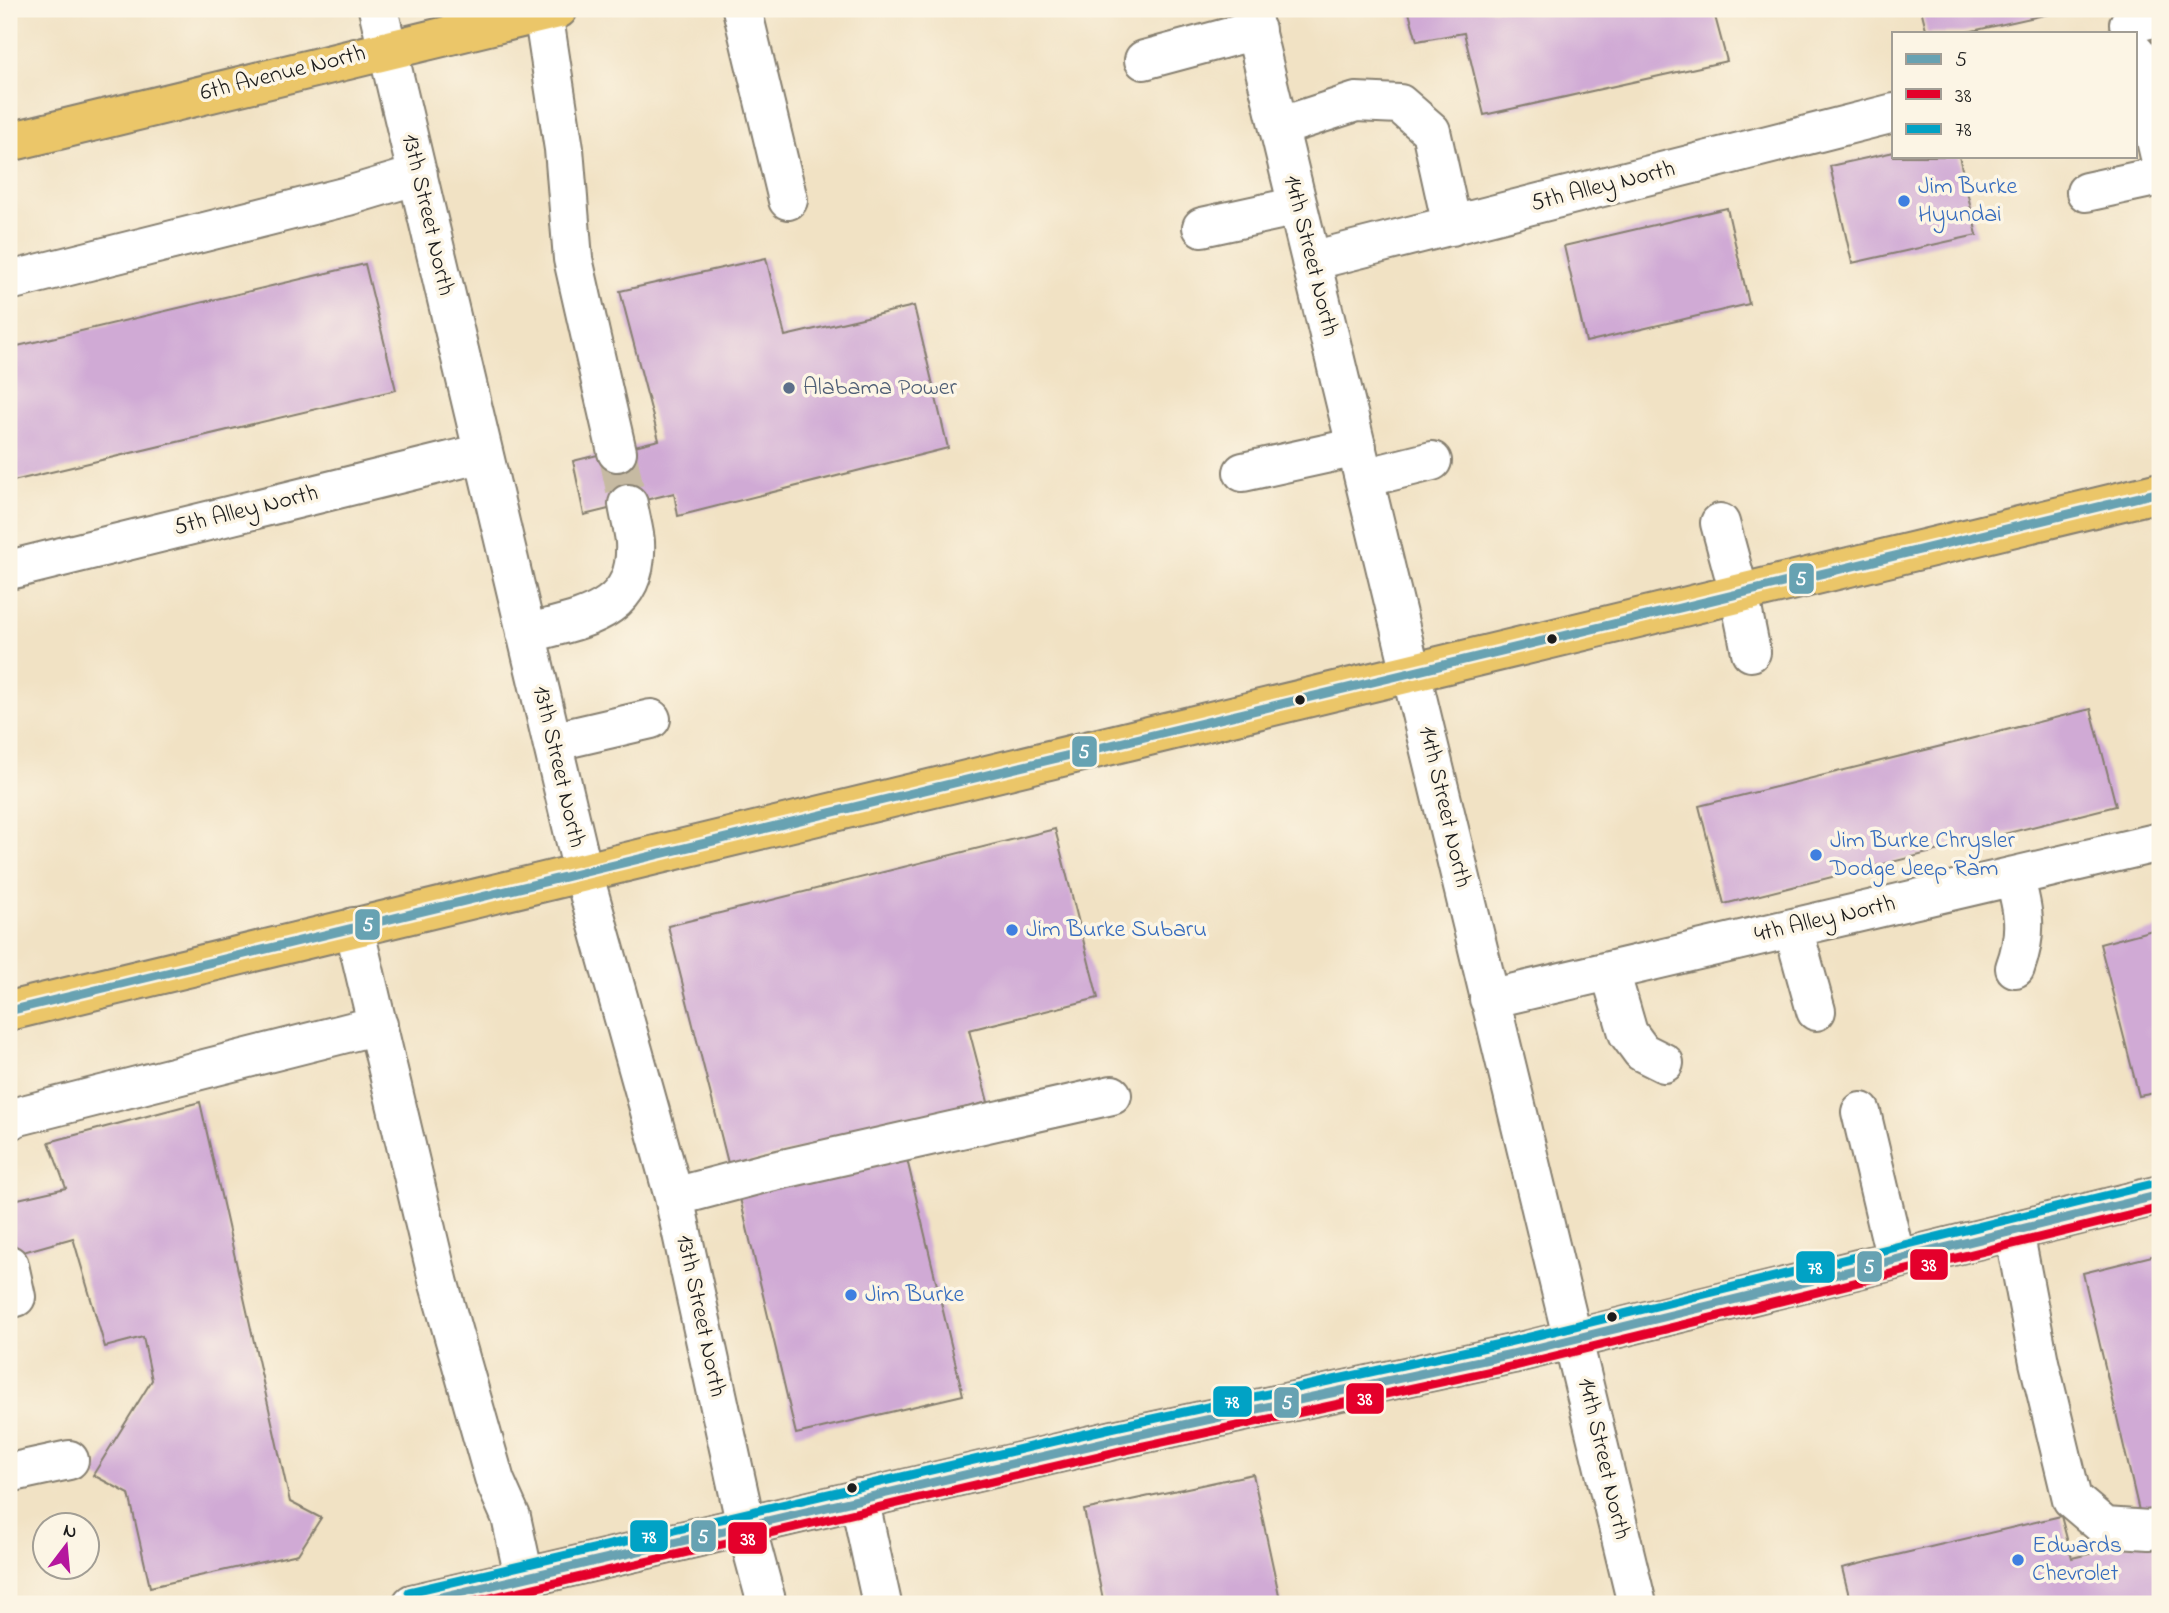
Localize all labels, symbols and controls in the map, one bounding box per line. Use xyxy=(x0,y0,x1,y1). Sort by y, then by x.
legend xyxy=(1892,32,2138,158)
street label: 6th Avenue North xyxy=(197,37,369,111)
text: 5 xyxy=(1955,46,1967,76)
text: 38 xyxy=(1955,82,1972,112)
text: 78 xyxy=(1955,116,1972,146)
street label: 13th Street North xyxy=(391,131,463,299)
street label: 5th Alley North xyxy=(1527,152,1679,223)
place label: Jim Burke Hyundai xyxy=(1918,170,2017,234)
street label: 14th Street North xyxy=(1273,172,1347,340)
marker: Jim Burke Hyundai xyxy=(1896,193,1912,209)
place label: Alabama Power xyxy=(803,371,957,406)
marker: Alabama Power xyxy=(781,380,797,396)
street label: 5th Alley North xyxy=(170,476,322,547)
line badge: 5 xyxy=(1788,562,1815,595)
text: 5 xyxy=(1796,567,1807,594)
unlabelled marker xyxy=(1545,632,1559,646)
street label: 13th Street North xyxy=(522,683,594,851)
unlabelled marker xyxy=(1293,693,1307,707)
street label: 14th Street North xyxy=(1408,723,1480,891)
line badge: 5 xyxy=(1071,735,1098,768)
text: 5 xyxy=(1079,740,1090,767)
place label: Jim Burke Chrysler Dodge Jeep Ram xyxy=(1829,824,2016,887)
marker: Jim Burke Chrysler Dodge Jeep Ram xyxy=(1808,847,1824,863)
street label: 4th Alley North xyxy=(1751,887,1899,954)
line badge: 5 xyxy=(354,908,381,941)
text: 5 xyxy=(363,913,374,940)
place label: Jim Burke Subaru xyxy=(1026,913,1207,948)
marker: Jim Burke Subaru xyxy=(1004,922,1020,938)
street label: 13th Street North xyxy=(666,1232,734,1400)
line badge: 38 xyxy=(1909,1248,1949,1281)
line badge: 78 xyxy=(1795,1250,1836,1284)
line badge: 5 xyxy=(1856,1250,1883,1283)
text: 38 xyxy=(1921,1253,1936,1280)
text: 5 xyxy=(1864,1255,1875,1282)
text: 78 xyxy=(1808,1256,1822,1283)
place label: Jim Burke xyxy=(865,1278,964,1313)
marker: Jim Burke xyxy=(843,1287,859,1303)
unlabelled marker xyxy=(1605,1310,1619,1324)
street label: 14th Street North xyxy=(1567,1375,1639,1543)
line badge: 38 xyxy=(1345,1382,1385,1415)
line badge: 78 xyxy=(1212,1385,1253,1418)
line badge: 5 xyxy=(1273,1386,1300,1419)
text: 38 xyxy=(1357,1387,1372,1414)
text: 78 xyxy=(1225,1390,1239,1417)
text: 5 xyxy=(1282,1391,1293,1418)
unlabelled marker xyxy=(845,1481,859,1495)
north arrow xyxy=(32,1512,102,1582)
text: N xyxy=(60,1517,80,1547)
line badge: 78 xyxy=(629,1519,669,1553)
line badge: 5 xyxy=(690,1519,717,1553)
line badge: 38 xyxy=(727,1521,768,1555)
text: 78 xyxy=(642,1525,656,1552)
text: 5 xyxy=(698,1525,709,1552)
text: 38 xyxy=(740,1527,755,1554)
place label: Edwards Chevrolet xyxy=(2032,1529,2122,1592)
marker: Edwards Chevrolet xyxy=(2010,1552,2026,1568)

